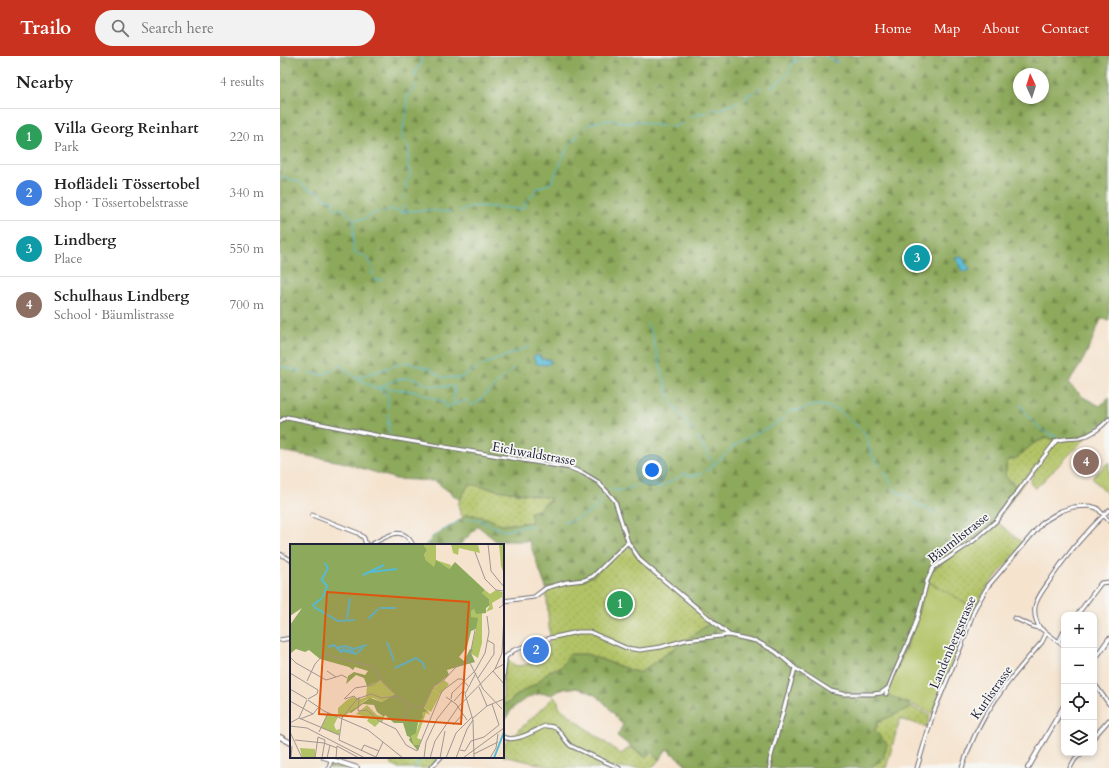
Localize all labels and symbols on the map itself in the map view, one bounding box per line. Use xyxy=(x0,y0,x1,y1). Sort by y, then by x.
north arrow xyxy=(1013,68,1049,104)
pin: 3 xyxy=(904,243,930,273)
street label: Eichwaldstrasse xyxy=(491,438,577,470)
pin: 4 xyxy=(1073,447,1099,477)
your location xyxy=(642,460,662,480)
street label: Bäumlistrasse xyxy=(924,508,993,567)
inset map xyxy=(290,544,504,758)
pin: 1 xyxy=(607,589,633,619)
street label: Landenbergstrasse xyxy=(925,593,981,692)
pin: 2 xyxy=(523,635,549,665)
street label: Kurlistrasse xyxy=(967,662,1017,723)

